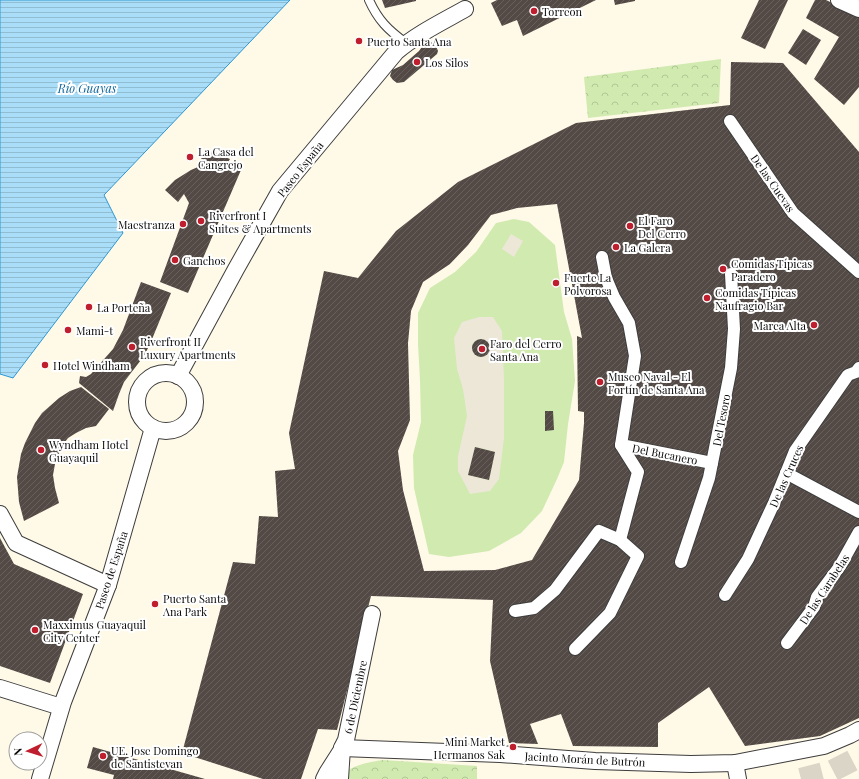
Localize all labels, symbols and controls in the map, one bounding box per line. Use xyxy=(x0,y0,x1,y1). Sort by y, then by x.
place label: Torreon xyxy=(542,4,583,19)
marker: Torreon xyxy=(529,6,539,16)
place label: Puerto Santa Ana xyxy=(367,34,452,49)
marker: Puerto Santa Ana xyxy=(354,36,364,46)
place label: Los Silos xyxy=(425,55,468,70)
marker: Los Silos xyxy=(412,57,422,67)
water label: Río Guayas xyxy=(57,80,117,96)
street label: Paseo España xyxy=(274,138,327,200)
place label: La Casa del Cangrejo xyxy=(198,144,254,172)
street label: De las Cuevas xyxy=(748,151,799,215)
marker: La Casa del Cangrejo xyxy=(185,152,195,162)
place label: Riverfront I Suites & Apartments xyxy=(209,208,312,236)
place label: El Faro Del Cerro xyxy=(638,213,686,241)
marker: Riverfront I Suites & Apartments xyxy=(196,216,206,226)
place label: Maestranza xyxy=(118,217,176,232)
marker: Maestranza xyxy=(178,219,188,229)
marker: El Faro Del Cerro xyxy=(625,221,635,231)
place label: La Galera xyxy=(624,240,671,255)
marker: La Galera xyxy=(611,242,621,252)
place label: Ganchos xyxy=(183,253,226,268)
marker: Ganchos xyxy=(170,255,180,265)
place label: Comidas Típicas Paradero xyxy=(731,256,812,284)
marker: Comidas Típicas Paradero xyxy=(718,264,728,274)
place label: Fuerte La Polvorosa xyxy=(564,270,612,298)
marker: Fuerte La Polvorosa xyxy=(551,278,561,288)
place label: Comidas Típicas Naufragio Bar xyxy=(715,285,796,313)
marker: Comidas Típicas Naufragio Bar xyxy=(702,293,712,303)
place label: La Porteña xyxy=(97,300,151,315)
marker: La Porteña xyxy=(84,302,94,312)
place label: Marea Alta xyxy=(754,318,807,333)
marker: Marea Alta xyxy=(809,320,819,330)
place label: Mami-t xyxy=(76,323,113,338)
marker: Mami-t xyxy=(63,325,73,335)
place label: Riverfront II Luxury Apartments xyxy=(140,334,236,362)
place label: Faro del Cerro Santa Ana xyxy=(490,336,562,364)
marker: Riverfront II Luxury Apartments xyxy=(127,342,137,352)
marker: Faro del Cerro Santa Ana xyxy=(477,344,487,354)
place label: Hotel Windham xyxy=(53,358,130,373)
marker: Hotel Windham xyxy=(40,360,50,370)
place label: Museo Naval - El Fortín de Santa Ana xyxy=(608,369,705,397)
marker: Museo Naval - El Fortín de Santa Ana xyxy=(595,377,605,387)
street label: Del Tesoro xyxy=(709,393,733,447)
place label: Wyndham Hotel Guayaquil xyxy=(48,437,128,465)
street label: Del Bucanero xyxy=(631,440,699,468)
street label: De las Cruces xyxy=(766,442,806,510)
marker: Wyndham Hotel Guayaquil xyxy=(36,445,46,455)
street label: Paseo de España xyxy=(91,529,131,611)
street label: De las Carabelas xyxy=(796,551,852,627)
place label: Puerto Santa Ana Park xyxy=(162,591,227,619)
marker: Puerto Santa Ana Park xyxy=(150,599,160,609)
place label: Maxximus Guayaquil City Center xyxy=(43,617,146,645)
marker: Maxximus Guayaquil City Center xyxy=(30,625,40,635)
street label: 6 de Diciembre xyxy=(340,659,370,735)
north arrow xyxy=(8,731,48,771)
place label: Mini Market Hermanos Sak xyxy=(433,734,505,762)
marker: Mini Market Hermanos Sak xyxy=(508,742,518,752)
place label: UE. Jose Domingo de Santistevan xyxy=(111,743,199,771)
text: N xyxy=(10,747,25,756)
street label: Jacinto Morán de Butrón xyxy=(523,748,646,770)
marker: UE. Jose Domingo de Santistevan xyxy=(98,751,108,761)

